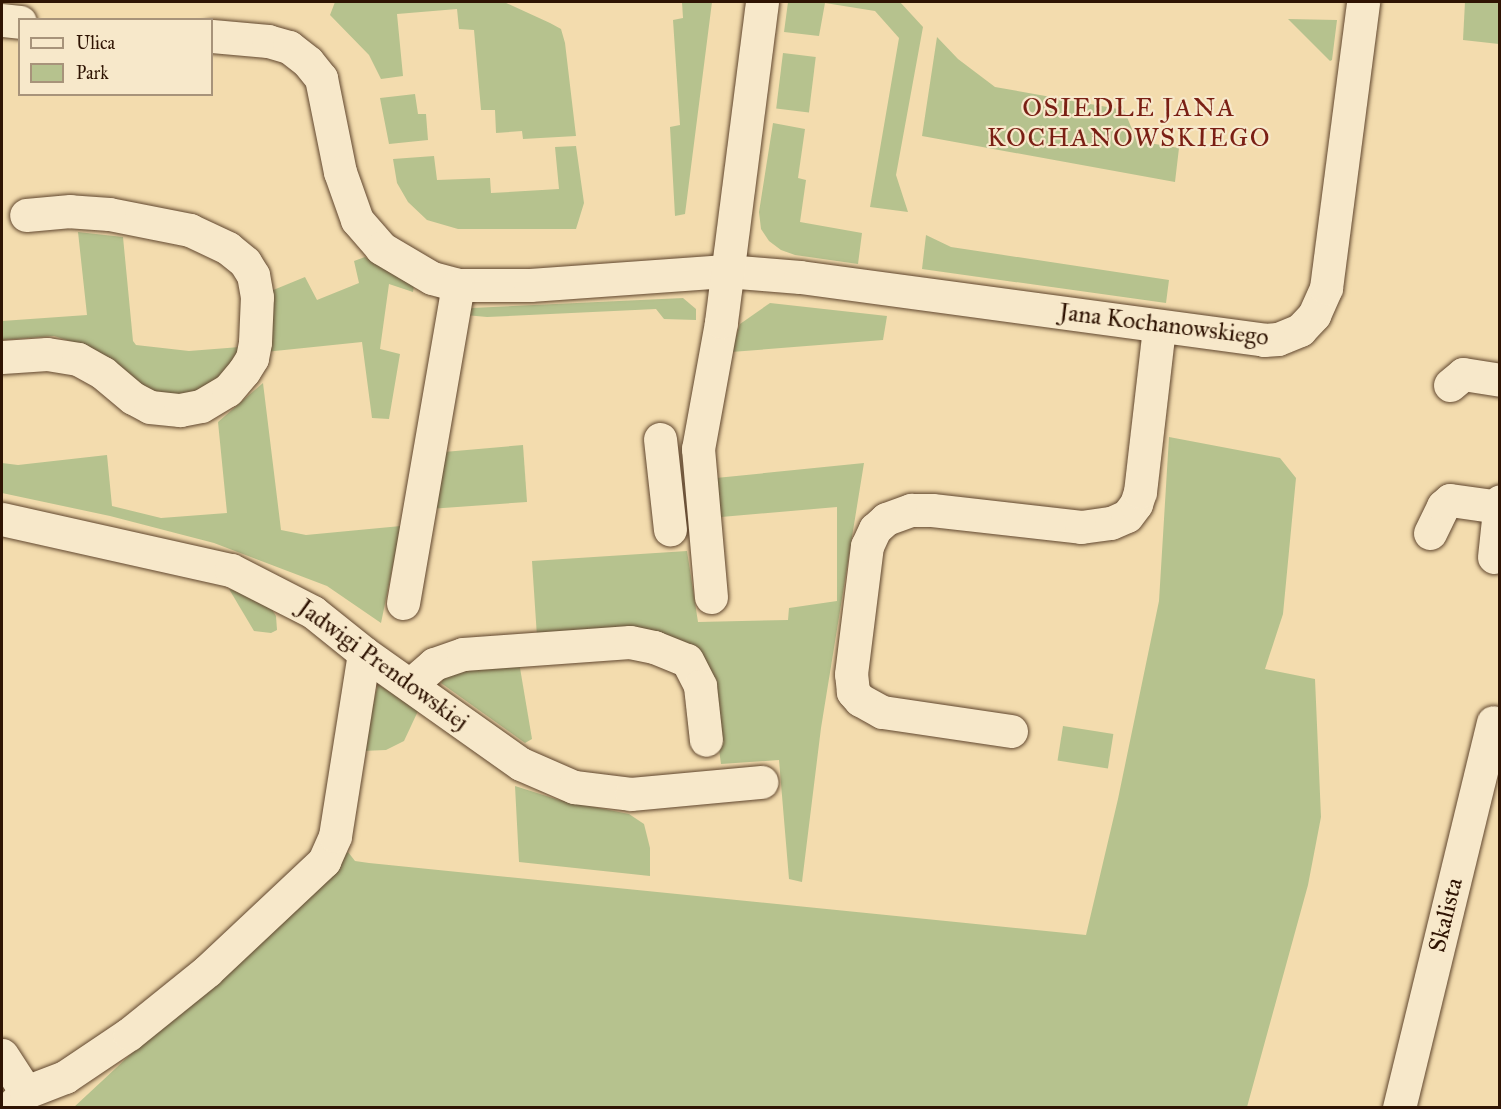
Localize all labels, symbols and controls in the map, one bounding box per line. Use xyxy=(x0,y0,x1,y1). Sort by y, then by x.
legend xyxy=(18,18,213,96)
text: Ulica xyxy=(76,32,115,54)
text: Park xyxy=(76,62,109,84)
district label: OSIEDLE JANA KOCHANOWSKIEGO xyxy=(987,92,1271,154)
street label: Jana Kochanowskiego xyxy=(1058,298,1270,352)
street label: Jadwigi Prendowskiej xyxy=(292,593,474,737)
street label: Skalista xyxy=(1423,875,1469,955)

